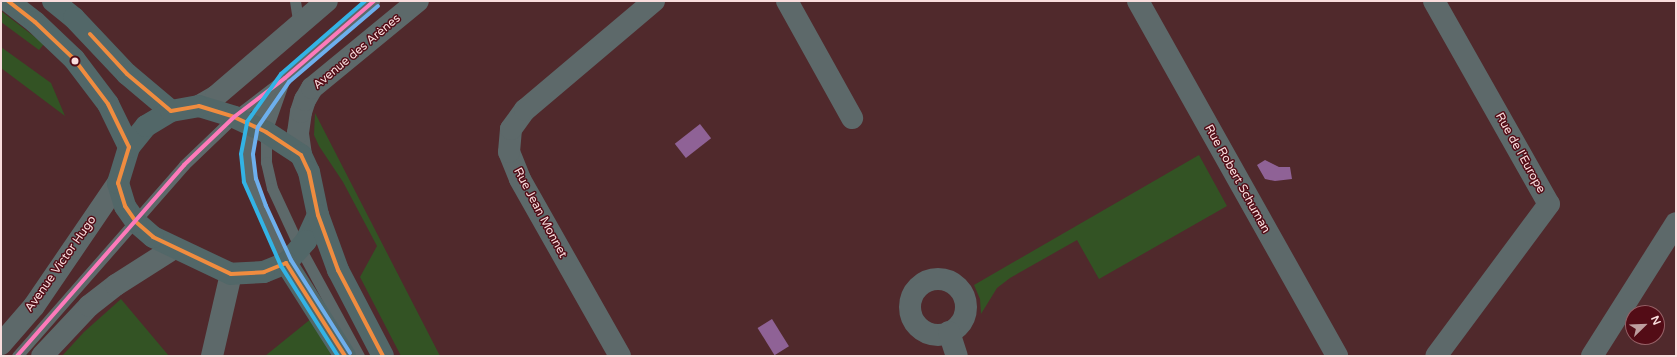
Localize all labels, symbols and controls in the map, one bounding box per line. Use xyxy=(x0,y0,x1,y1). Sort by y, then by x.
street label: Avenue des Arènes xyxy=(311,11,403,93)
unlabelled marker xyxy=(70,56,80,66)
street label: Rue de l'Europe xyxy=(1492,110,1548,196)
street label: Rue Robert Schuman xyxy=(1201,122,1273,236)
street label: Rue Jean Monnet xyxy=(510,165,570,261)
street label: Avenue Victor Hugo xyxy=(22,213,100,315)
north arrow xyxy=(1625,305,1665,345)
text: N xyxy=(1648,314,1663,327)

